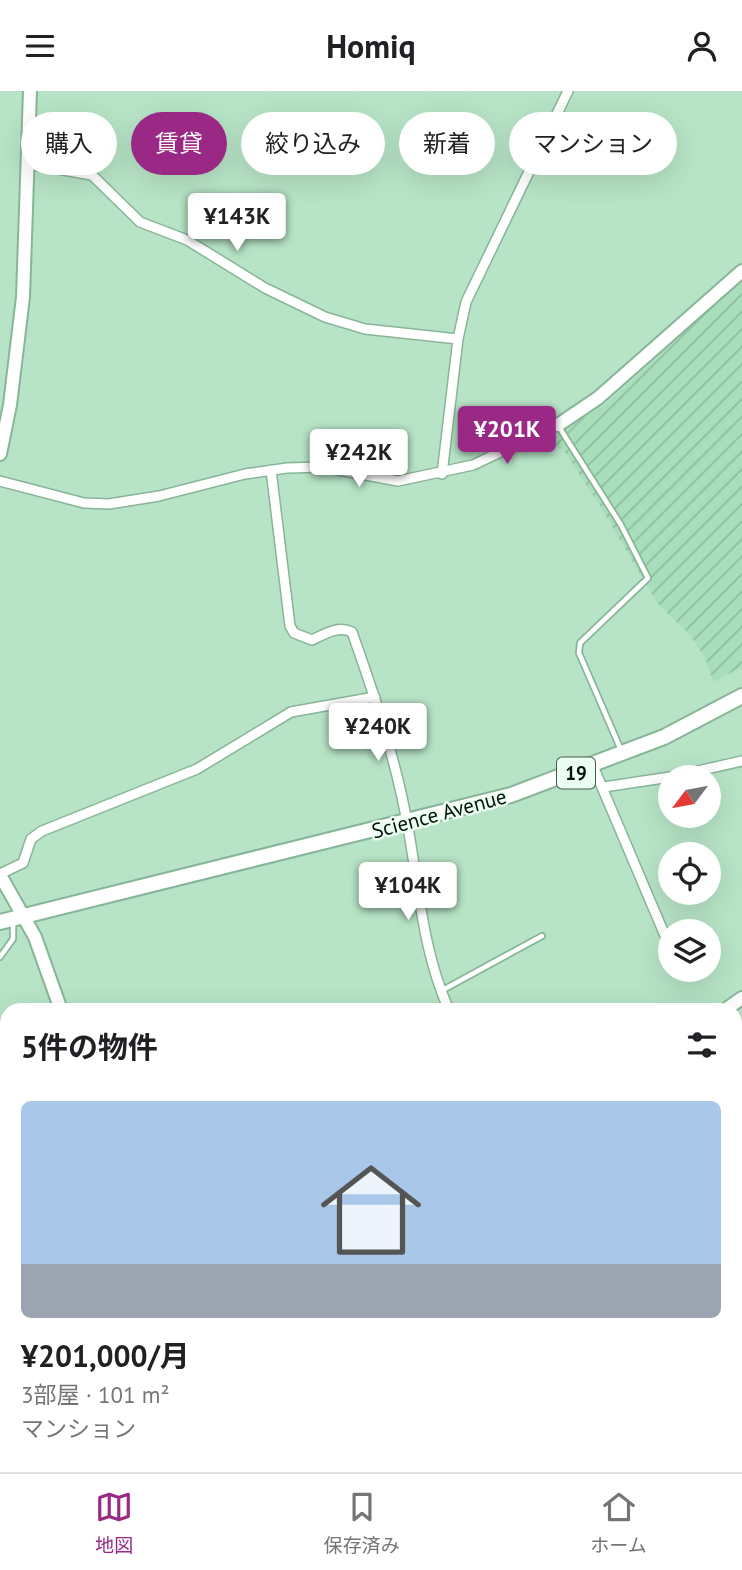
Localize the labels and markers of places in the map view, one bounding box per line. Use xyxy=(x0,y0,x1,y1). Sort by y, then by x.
pin: ¥143K xyxy=(188,193,286,253)
pin: ¥201K xyxy=(458,407,556,466)
pin: ¥242K xyxy=(310,429,408,489)
pin: ¥240K xyxy=(329,703,427,763)
pin: ¥104K xyxy=(359,863,457,922)

